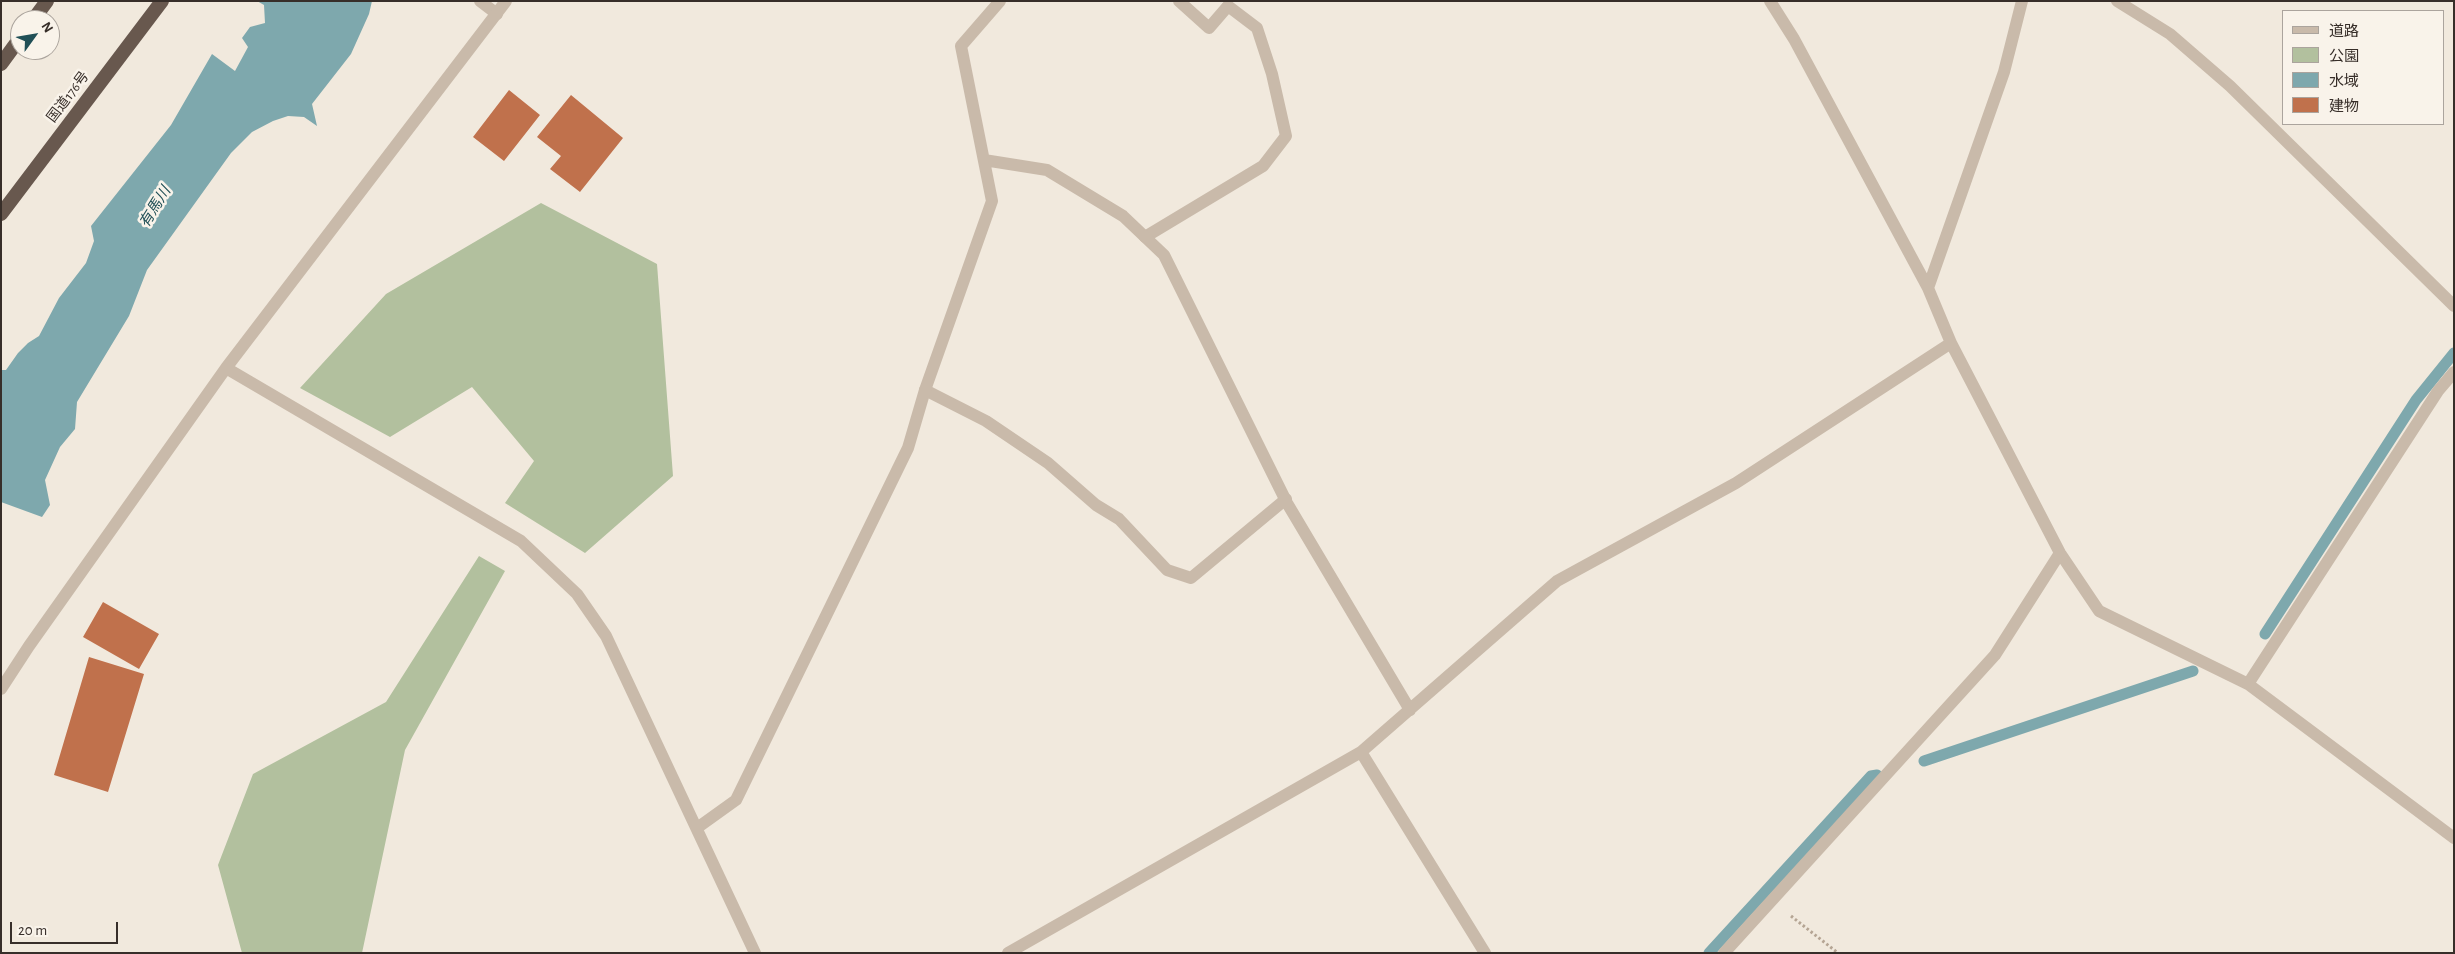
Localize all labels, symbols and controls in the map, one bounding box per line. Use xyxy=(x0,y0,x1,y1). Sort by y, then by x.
north arrow xyxy=(10,10,60,60)
legend xyxy=(2282,10,2445,125)
text: N xyxy=(38,20,55,35)
text: 道路 xyxy=(2329,24,2359,39)
text: 公園 xyxy=(2329,49,2359,64)
street label: 国道176号 xyxy=(43,68,93,126)
text: 水域 xyxy=(2329,74,2359,89)
text: 建物 xyxy=(2329,99,2359,114)
water label: 有馬川 xyxy=(135,183,175,231)
scale bar xyxy=(12,912,120,944)
text: 20 m xyxy=(18,923,47,938)

